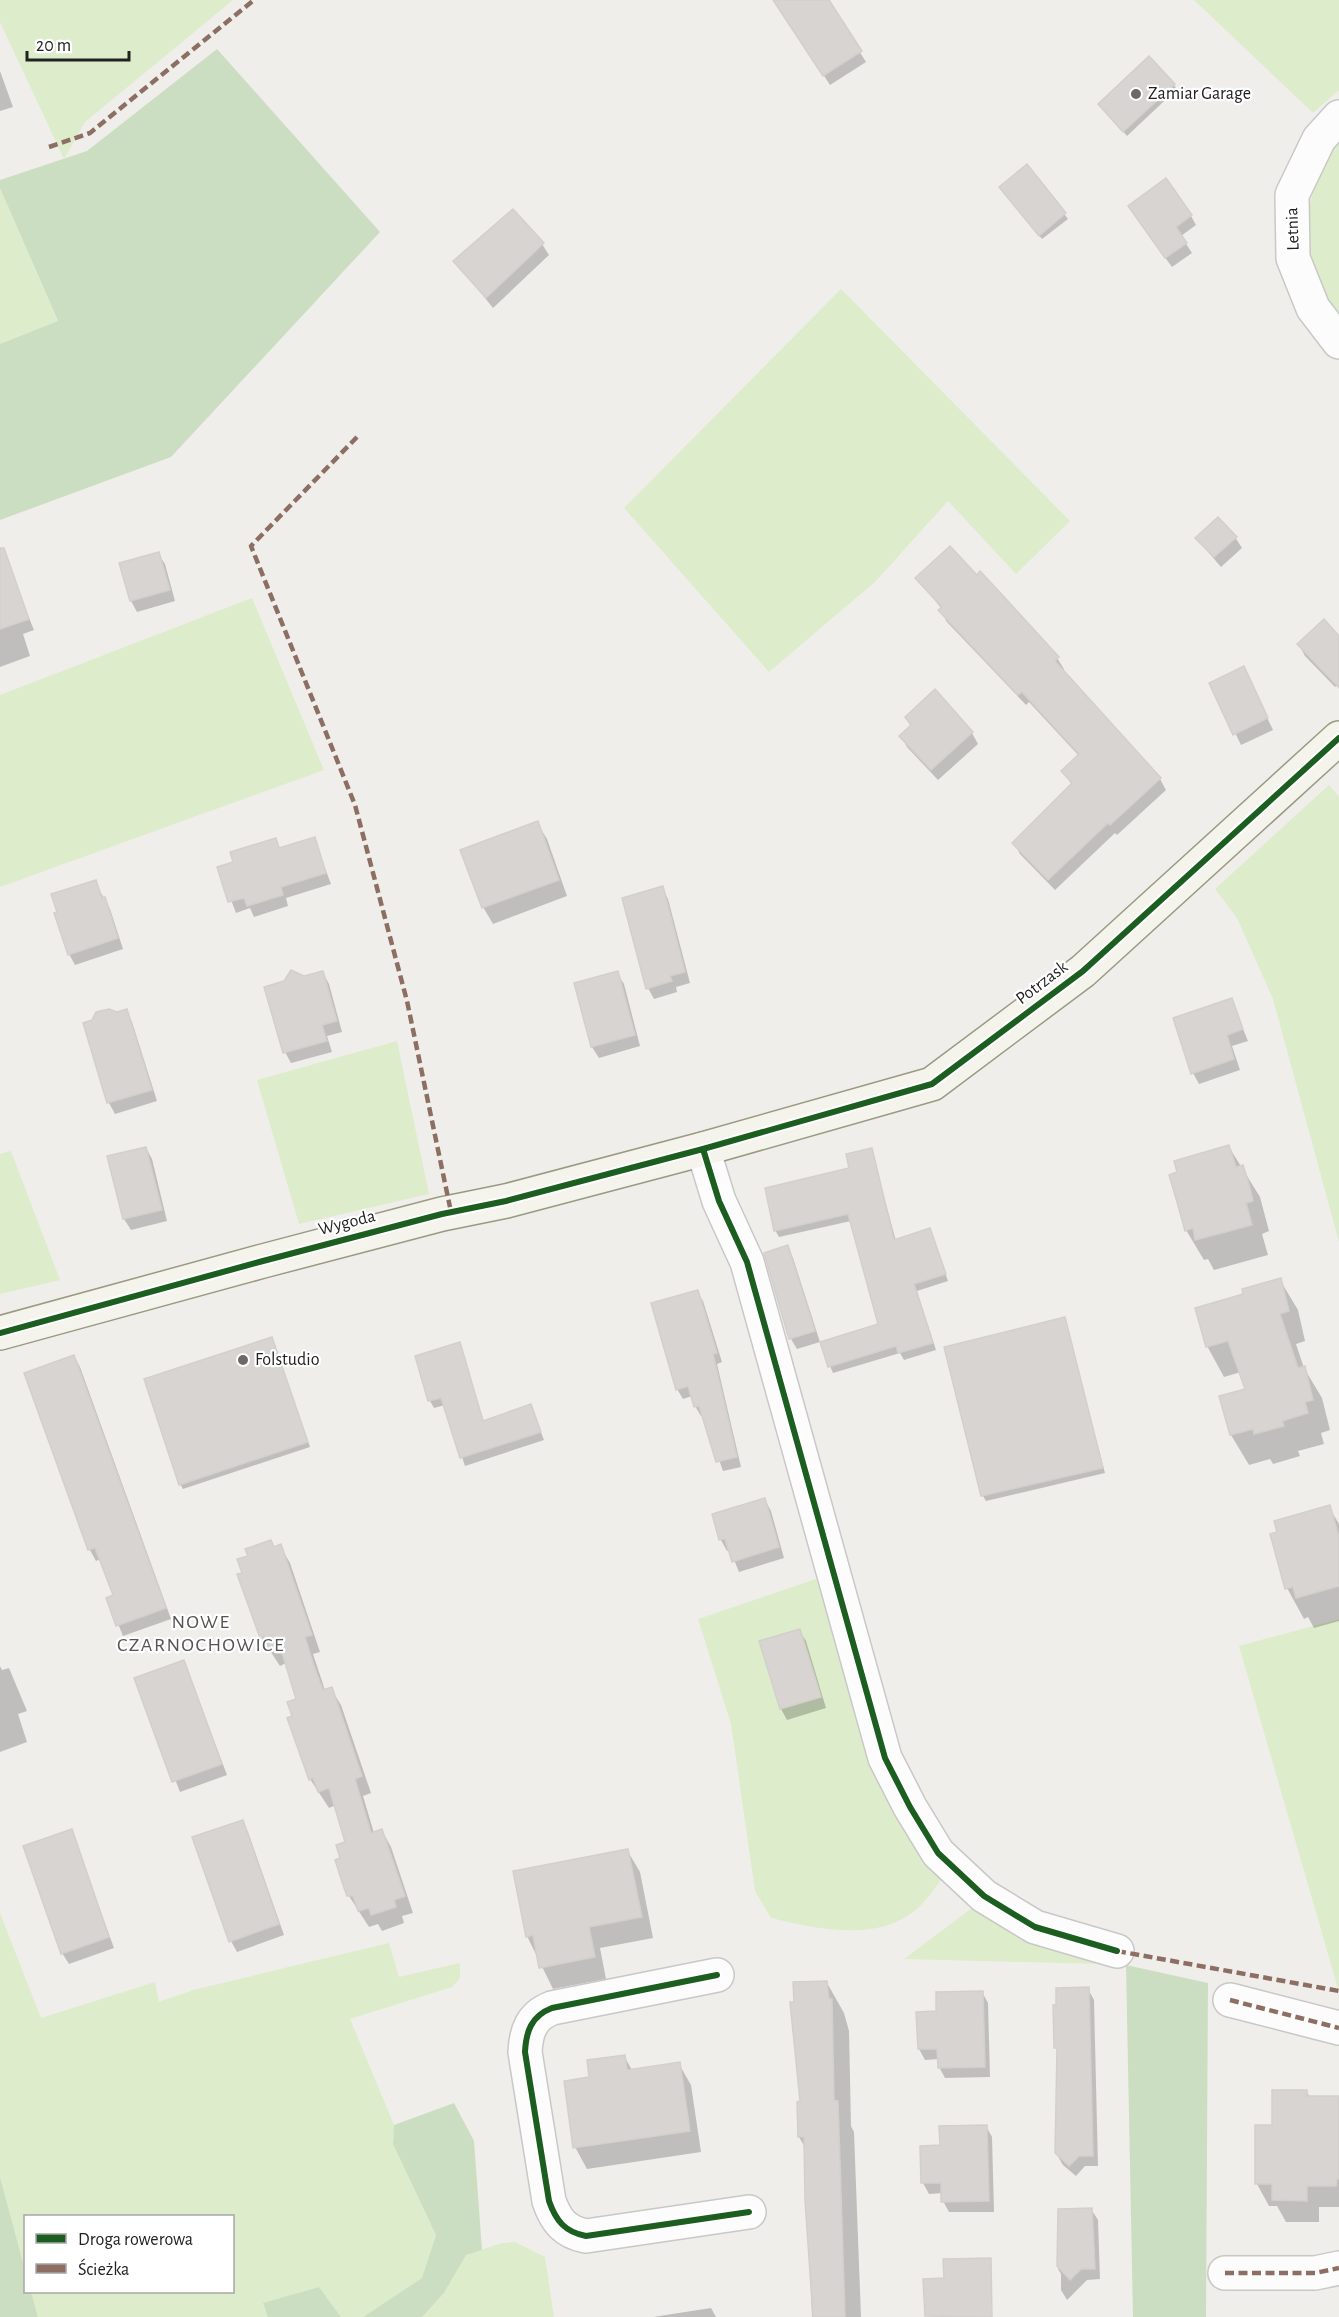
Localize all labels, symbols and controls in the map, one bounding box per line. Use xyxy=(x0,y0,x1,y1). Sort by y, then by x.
scale bar xyxy=(27,24,129,62)
text: 20 m xyxy=(36,37,71,55)
place label: Zamiar Garage xyxy=(1148,85,1251,103)
marker: Zamiar Garage xyxy=(1129,87,1143,101)
street label: Letnia xyxy=(1283,207,1303,251)
street label: Potrzask xyxy=(1013,957,1072,1008)
street label: Wygoda xyxy=(317,1207,377,1239)
place label: Folstudio xyxy=(255,1351,320,1369)
marker: Folstudio xyxy=(236,1353,250,1367)
district label: NOWE CZARNOCHOWICE xyxy=(117,1612,285,1655)
legend xyxy=(24,2215,234,2293)
text: Droga rowerowa xyxy=(78,2231,193,2249)
text: Ścieżka xyxy=(78,2258,129,2279)

